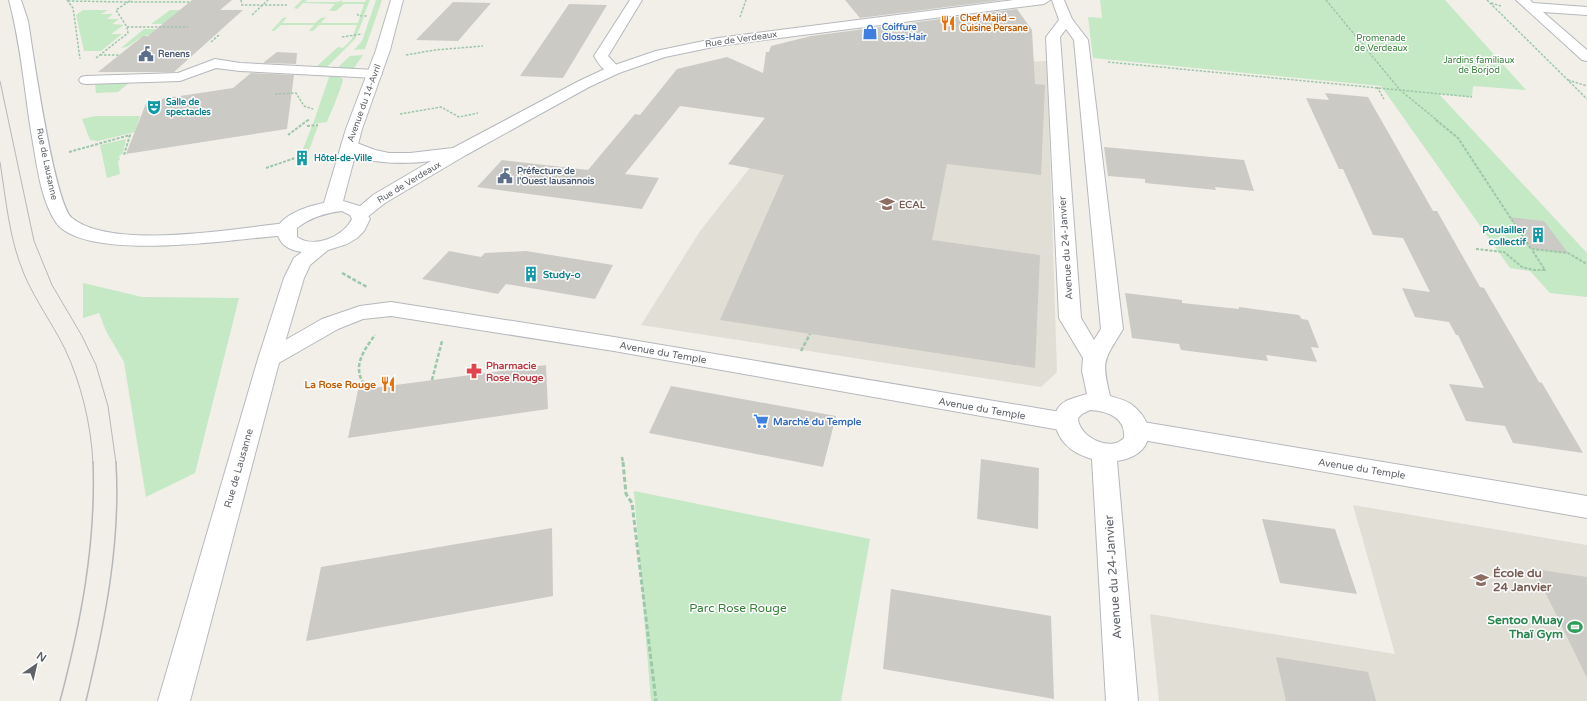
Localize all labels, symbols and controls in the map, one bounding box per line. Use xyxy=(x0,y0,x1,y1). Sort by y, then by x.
place label: Chef Majid – Cuisine Persane xyxy=(960,13,1028,34)
restaurant icon: Chef Majid – Cuisine Persane xyxy=(939,14,957,32)
place label: Coiffure Gloss-Hair xyxy=(882,22,927,43)
shop icon: Coiffure Gloss-Hair xyxy=(861,23,879,41)
street label: Rue de Verdeaux xyxy=(704,29,778,50)
park label: Promenade de Verdeaux xyxy=(1354,33,1408,54)
public building icon: Renens xyxy=(137,45,155,63)
place label: Renens xyxy=(158,49,191,60)
park label: Jardins familiaux de Borjod xyxy=(1443,55,1515,76)
street label: Avenue du 14-Avril xyxy=(345,63,384,144)
place label: Salle de spectacles xyxy=(166,97,212,118)
theatre icon: Salle de spectacles xyxy=(145,98,163,116)
street label: Rue de Lausanne xyxy=(33,127,60,201)
building icon: Hôtel-de-Ville xyxy=(293,149,311,167)
place label: Hôtel-de-Ville xyxy=(314,153,372,164)
street label: Rue de Verdeaux xyxy=(375,159,443,206)
place label: Préfecture de l'Ouest lausannois xyxy=(517,166,595,187)
public building icon: Préfecture de l'Ouest lausannois xyxy=(496,167,514,185)
school or university icon: ECAL xyxy=(878,195,896,213)
street label: Avenue du 24-Janvier xyxy=(1056,196,1076,300)
place label: ECAL xyxy=(899,199,926,211)
place label: Poulailler collectif xyxy=(1482,224,1526,248)
building icon: Poulailler collectif xyxy=(1529,226,1547,244)
building icon: Study-o xyxy=(522,265,540,283)
place label: Study-o xyxy=(543,269,581,281)
street label: Avenue du Temple xyxy=(618,339,708,367)
place label: Pharmacie Rose Rouge xyxy=(486,360,544,384)
pharmacy icon: Pharmacie Rose Rouge xyxy=(465,362,483,380)
restaurant icon: La Rose Rouge xyxy=(379,375,397,393)
place label: La Rose Rouge xyxy=(305,379,376,391)
street label: Avenue du Temple xyxy=(937,395,1027,423)
supermarket icon: Marché du Temple xyxy=(752,412,770,430)
place label: Marché du Temple xyxy=(773,416,862,428)
street label: Rue de Lausanne xyxy=(222,427,256,509)
street label: Avenue du Temple xyxy=(1317,456,1407,482)
street label: Avenue du 24-Janvier xyxy=(1102,514,1124,640)
place label: École du 24 Janvier xyxy=(1493,566,1552,594)
school or university icon: École du 24 Janvier xyxy=(1472,571,1490,589)
park label: Parc Rose Rouge xyxy=(689,601,787,615)
place label: Sentoo Muay Thaï Gym xyxy=(1488,613,1564,642)
sports icon: Sentoo Muay Thaï Gym xyxy=(1566,618,1584,636)
north arrow xyxy=(16,645,56,685)
text: N xyxy=(34,649,49,665)

